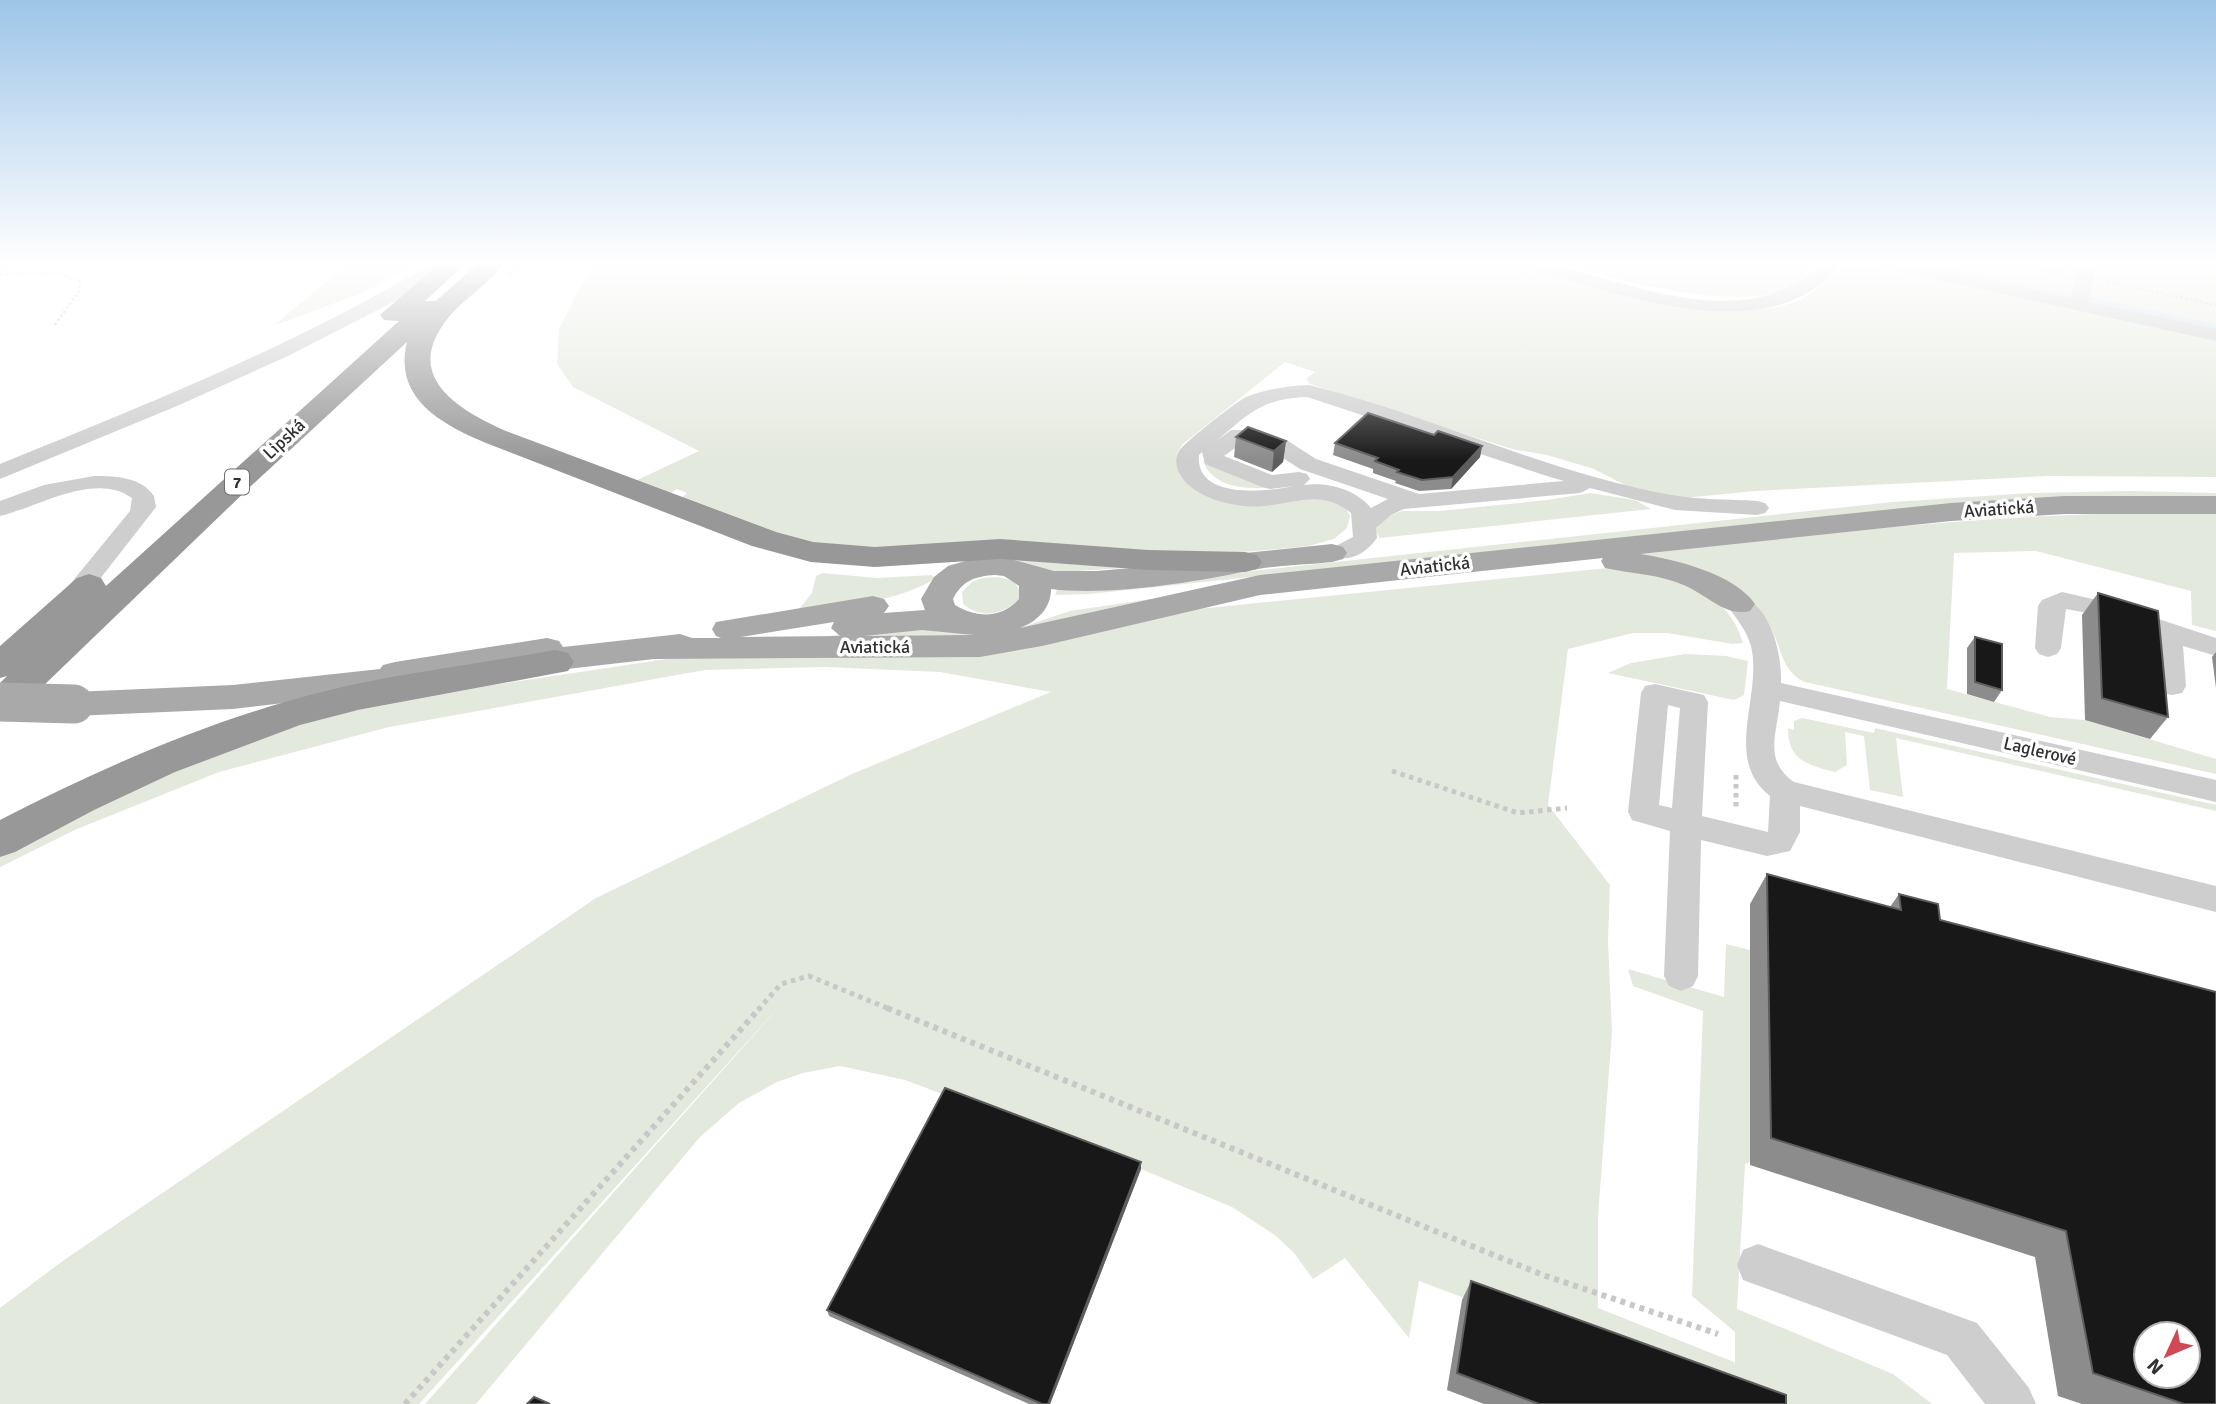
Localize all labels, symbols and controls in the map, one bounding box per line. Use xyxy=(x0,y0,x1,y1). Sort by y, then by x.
street label: Lipská xyxy=(258,414,310,464)
road number: 7 xyxy=(225,470,249,495)
street label: Aviatická xyxy=(1963,496,2035,522)
street label: Aviatická xyxy=(1399,551,1471,581)
street label: Aviatická xyxy=(840,636,910,658)
street label: Laglerové xyxy=(2001,732,2079,770)
north arrow xyxy=(2132,1320,2202,1390)
text: N xyxy=(2142,1353,2169,1379)

